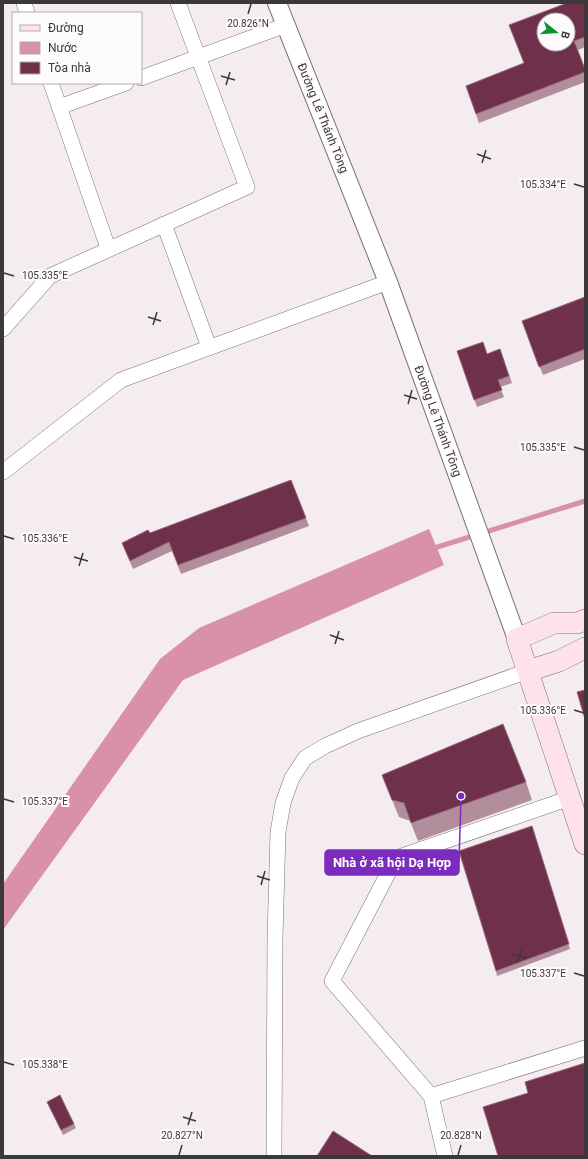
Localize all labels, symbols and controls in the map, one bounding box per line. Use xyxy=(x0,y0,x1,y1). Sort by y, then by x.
legend xyxy=(12,12,142,84)
north arrow xyxy=(536,12,576,52)
text: 20.826°N xyxy=(227,18,269,29)
text: Đường xyxy=(48,21,84,35)
text: B xyxy=(558,30,572,40)
text: Nước xyxy=(48,41,77,55)
text: Tòa nhà xyxy=(48,61,91,75)
street label: Đường Lê Thánh Tông xyxy=(295,61,351,175)
text: 105.334°E xyxy=(520,179,566,190)
text: 105.335°E xyxy=(22,270,68,281)
street label: Đường Lê Thánh Tông xyxy=(411,363,465,479)
text: 105.335°E xyxy=(520,442,566,453)
text: 105.336°E xyxy=(22,533,68,544)
text: 105.336°E xyxy=(520,705,566,716)
text: 105.337°E xyxy=(22,796,68,807)
callout: Nhà ở xã hội Dạ Hợp xyxy=(325,850,459,875)
text: Nhà ở xã hội Dạ Hợp xyxy=(333,855,451,870)
text: 105.337°E xyxy=(520,968,566,979)
text: 105.338°E xyxy=(22,1059,68,1070)
text: 20.827°N xyxy=(161,1130,203,1141)
text: 20.828°N xyxy=(440,1130,482,1141)

